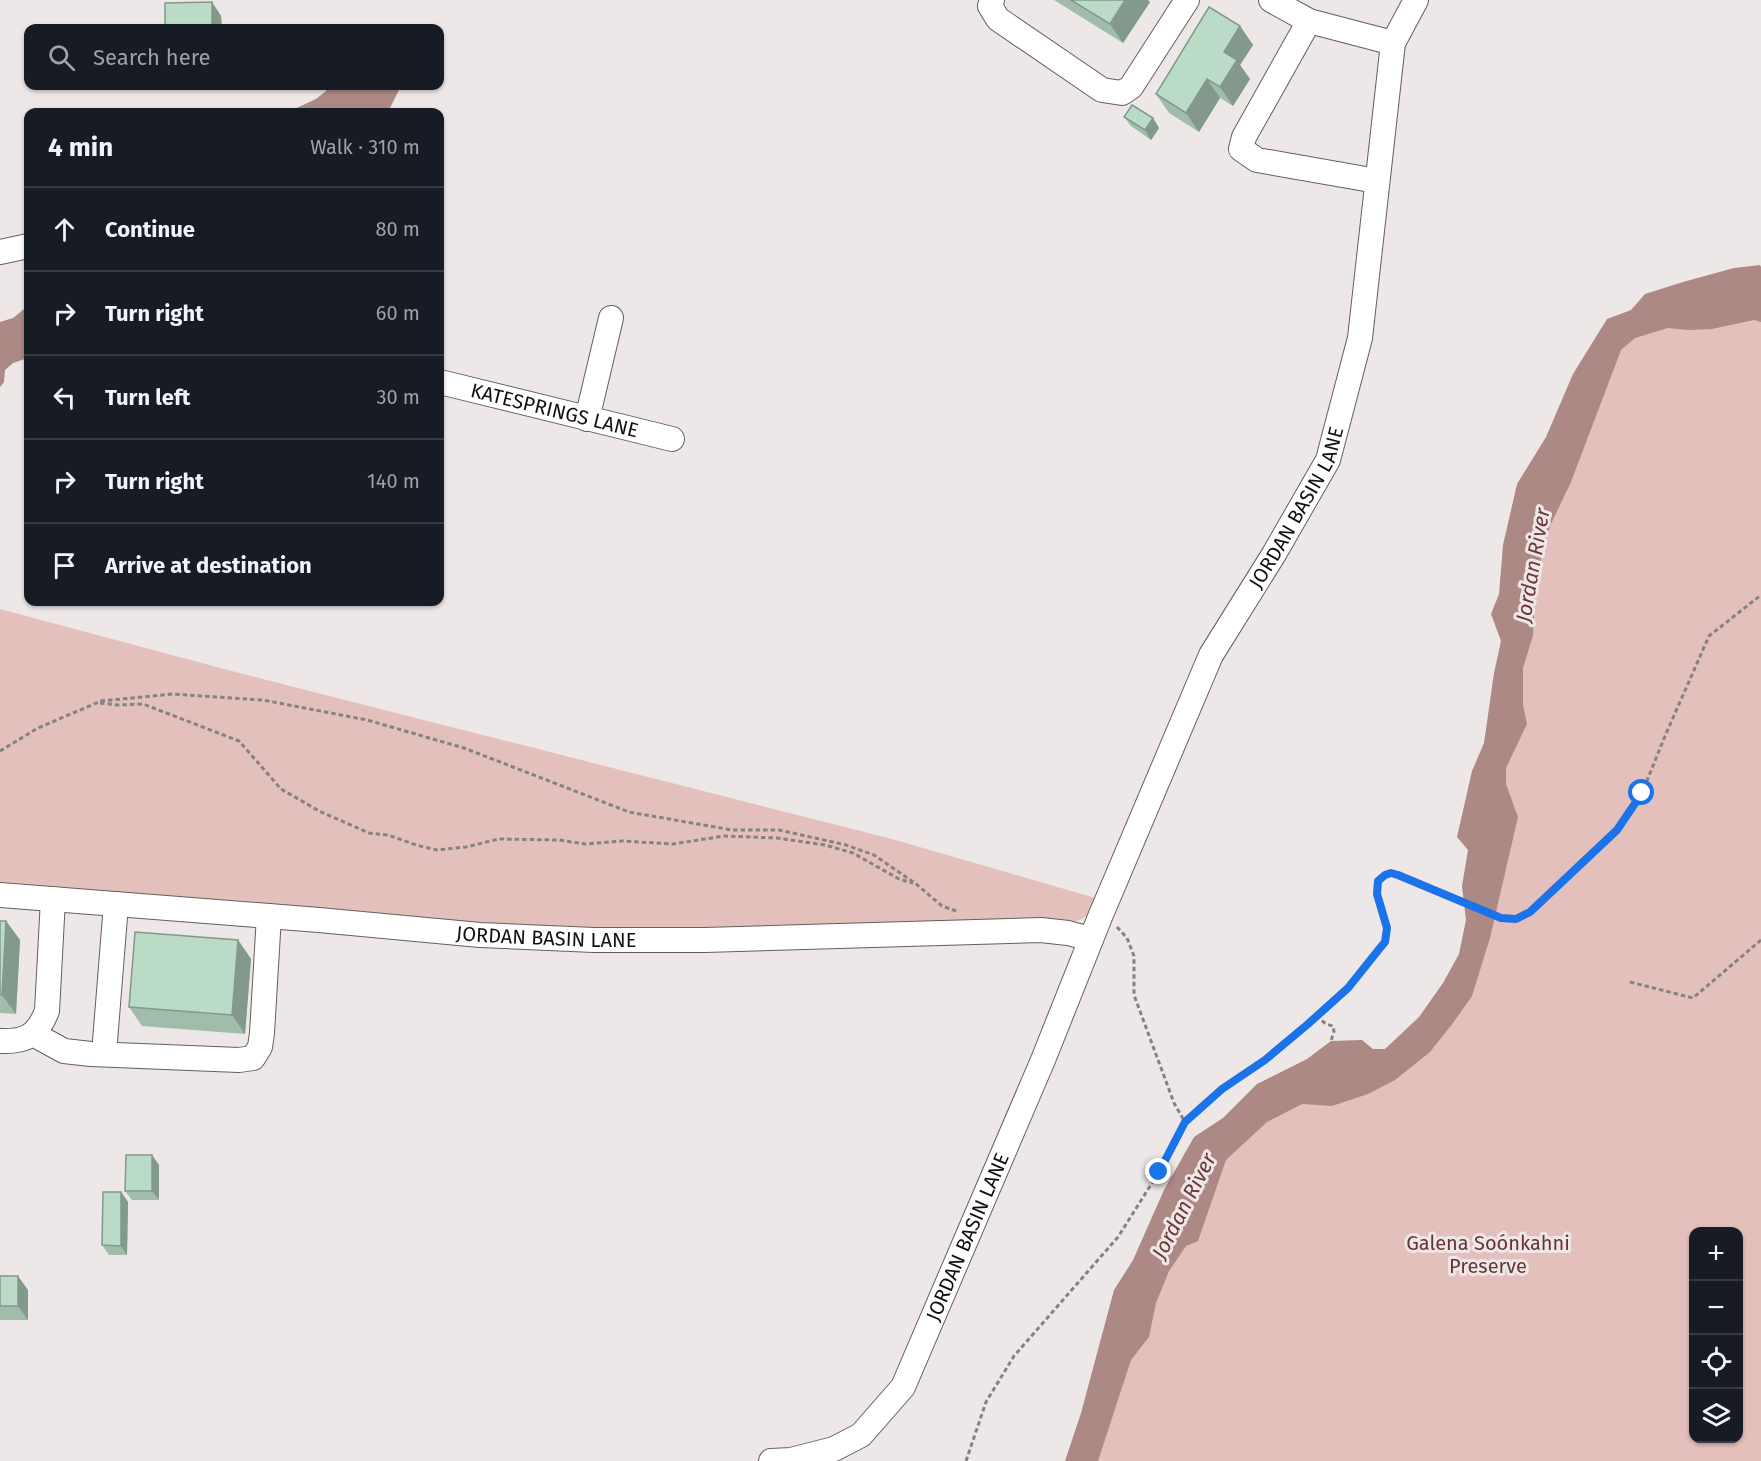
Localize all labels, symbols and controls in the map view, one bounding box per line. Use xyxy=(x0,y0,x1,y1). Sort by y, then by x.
search box xyxy=(24,24,444,90)
icon: search xyxy=(45,41,78,74)
text: Search here xyxy=(93,44,211,71)
text: 4 min xyxy=(48,132,113,163)
text: Walk · 310 m xyxy=(310,135,420,159)
icon: ahead xyxy=(48,213,81,246)
text: Continue xyxy=(105,216,195,243)
text: 80 m xyxy=(375,217,420,241)
icon: right xyxy=(48,297,81,330)
text: Turn right xyxy=(105,300,204,327)
text: 60 m xyxy=(376,301,420,325)
street label: KATESPRINGS LANE xyxy=(468,378,641,442)
icon: left xyxy=(48,381,81,414)
text: Turn left xyxy=(105,384,190,411)
text: 30 m xyxy=(376,385,420,409)
street label: JORDAN BASIN LANE xyxy=(1244,424,1348,593)
icon: right xyxy=(48,465,81,498)
text: Turn right xyxy=(105,468,204,495)
text: 140 m xyxy=(367,469,420,493)
water label: Jordan River xyxy=(1510,505,1556,625)
icon: arrive xyxy=(48,549,81,582)
text: Arrive at destination xyxy=(105,552,312,579)
route start xyxy=(1628,779,1654,805)
street label: JORDAN BASIN LANE xyxy=(455,921,636,952)
water label: Jordan River xyxy=(1146,1148,1222,1264)
street label: JORDAN BASIN LANE xyxy=(921,1149,1014,1324)
route end xyxy=(1145,1158,1171,1184)
map controls xyxy=(1689,1227,1743,1443)
button: + xyxy=(1689,1227,1743,1281)
park label: Galena Soónkahni Preserve xyxy=(1406,1231,1570,1278)
button: − xyxy=(1689,1281,1743,1335)
button: locate xyxy=(1689,1335,1743,1389)
button: layers xyxy=(1689,1389,1743,1443)

